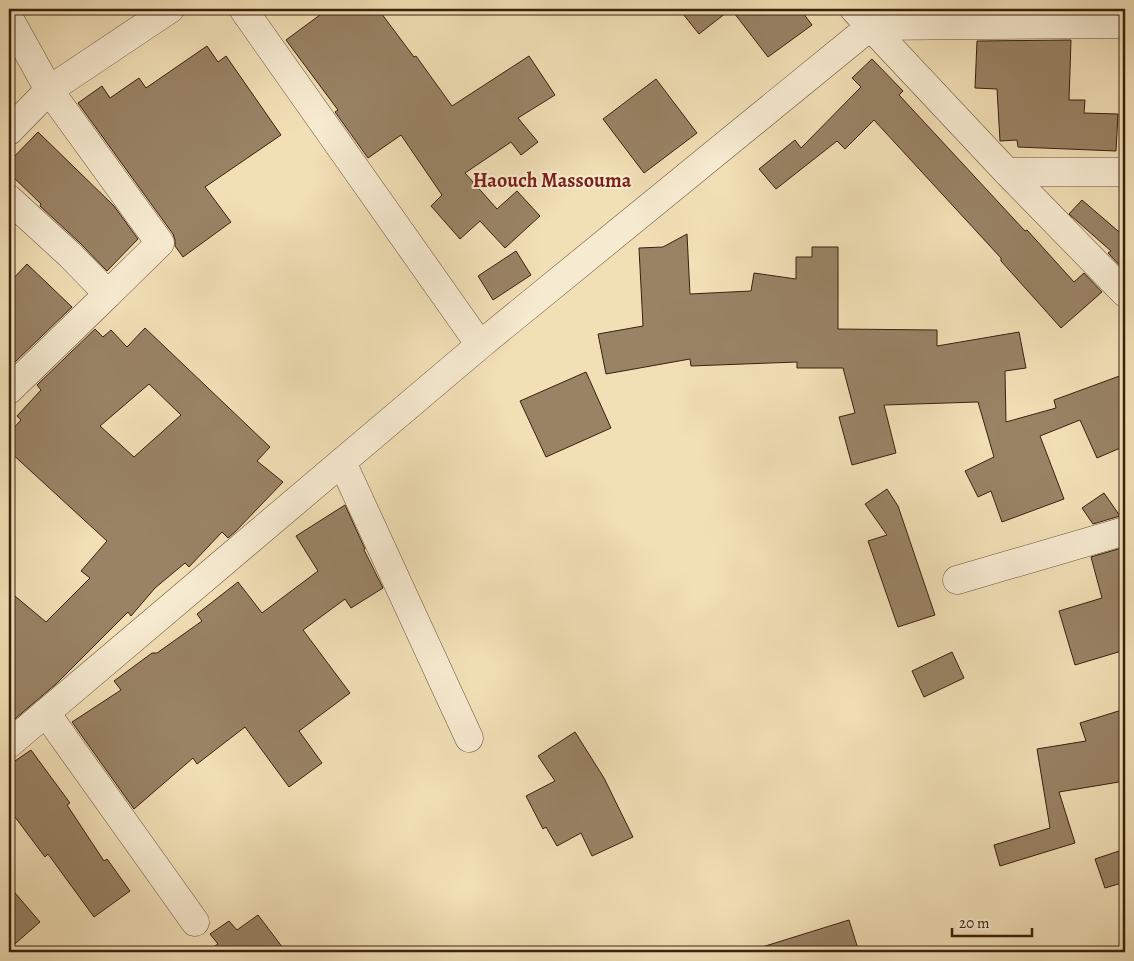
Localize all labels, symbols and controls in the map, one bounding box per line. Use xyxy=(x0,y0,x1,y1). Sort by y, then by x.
district label: Haouch Massouma xyxy=(473,167,632,194)
scale bar xyxy=(952,906,1032,938)
text: 20 m xyxy=(959,913,990,933)

